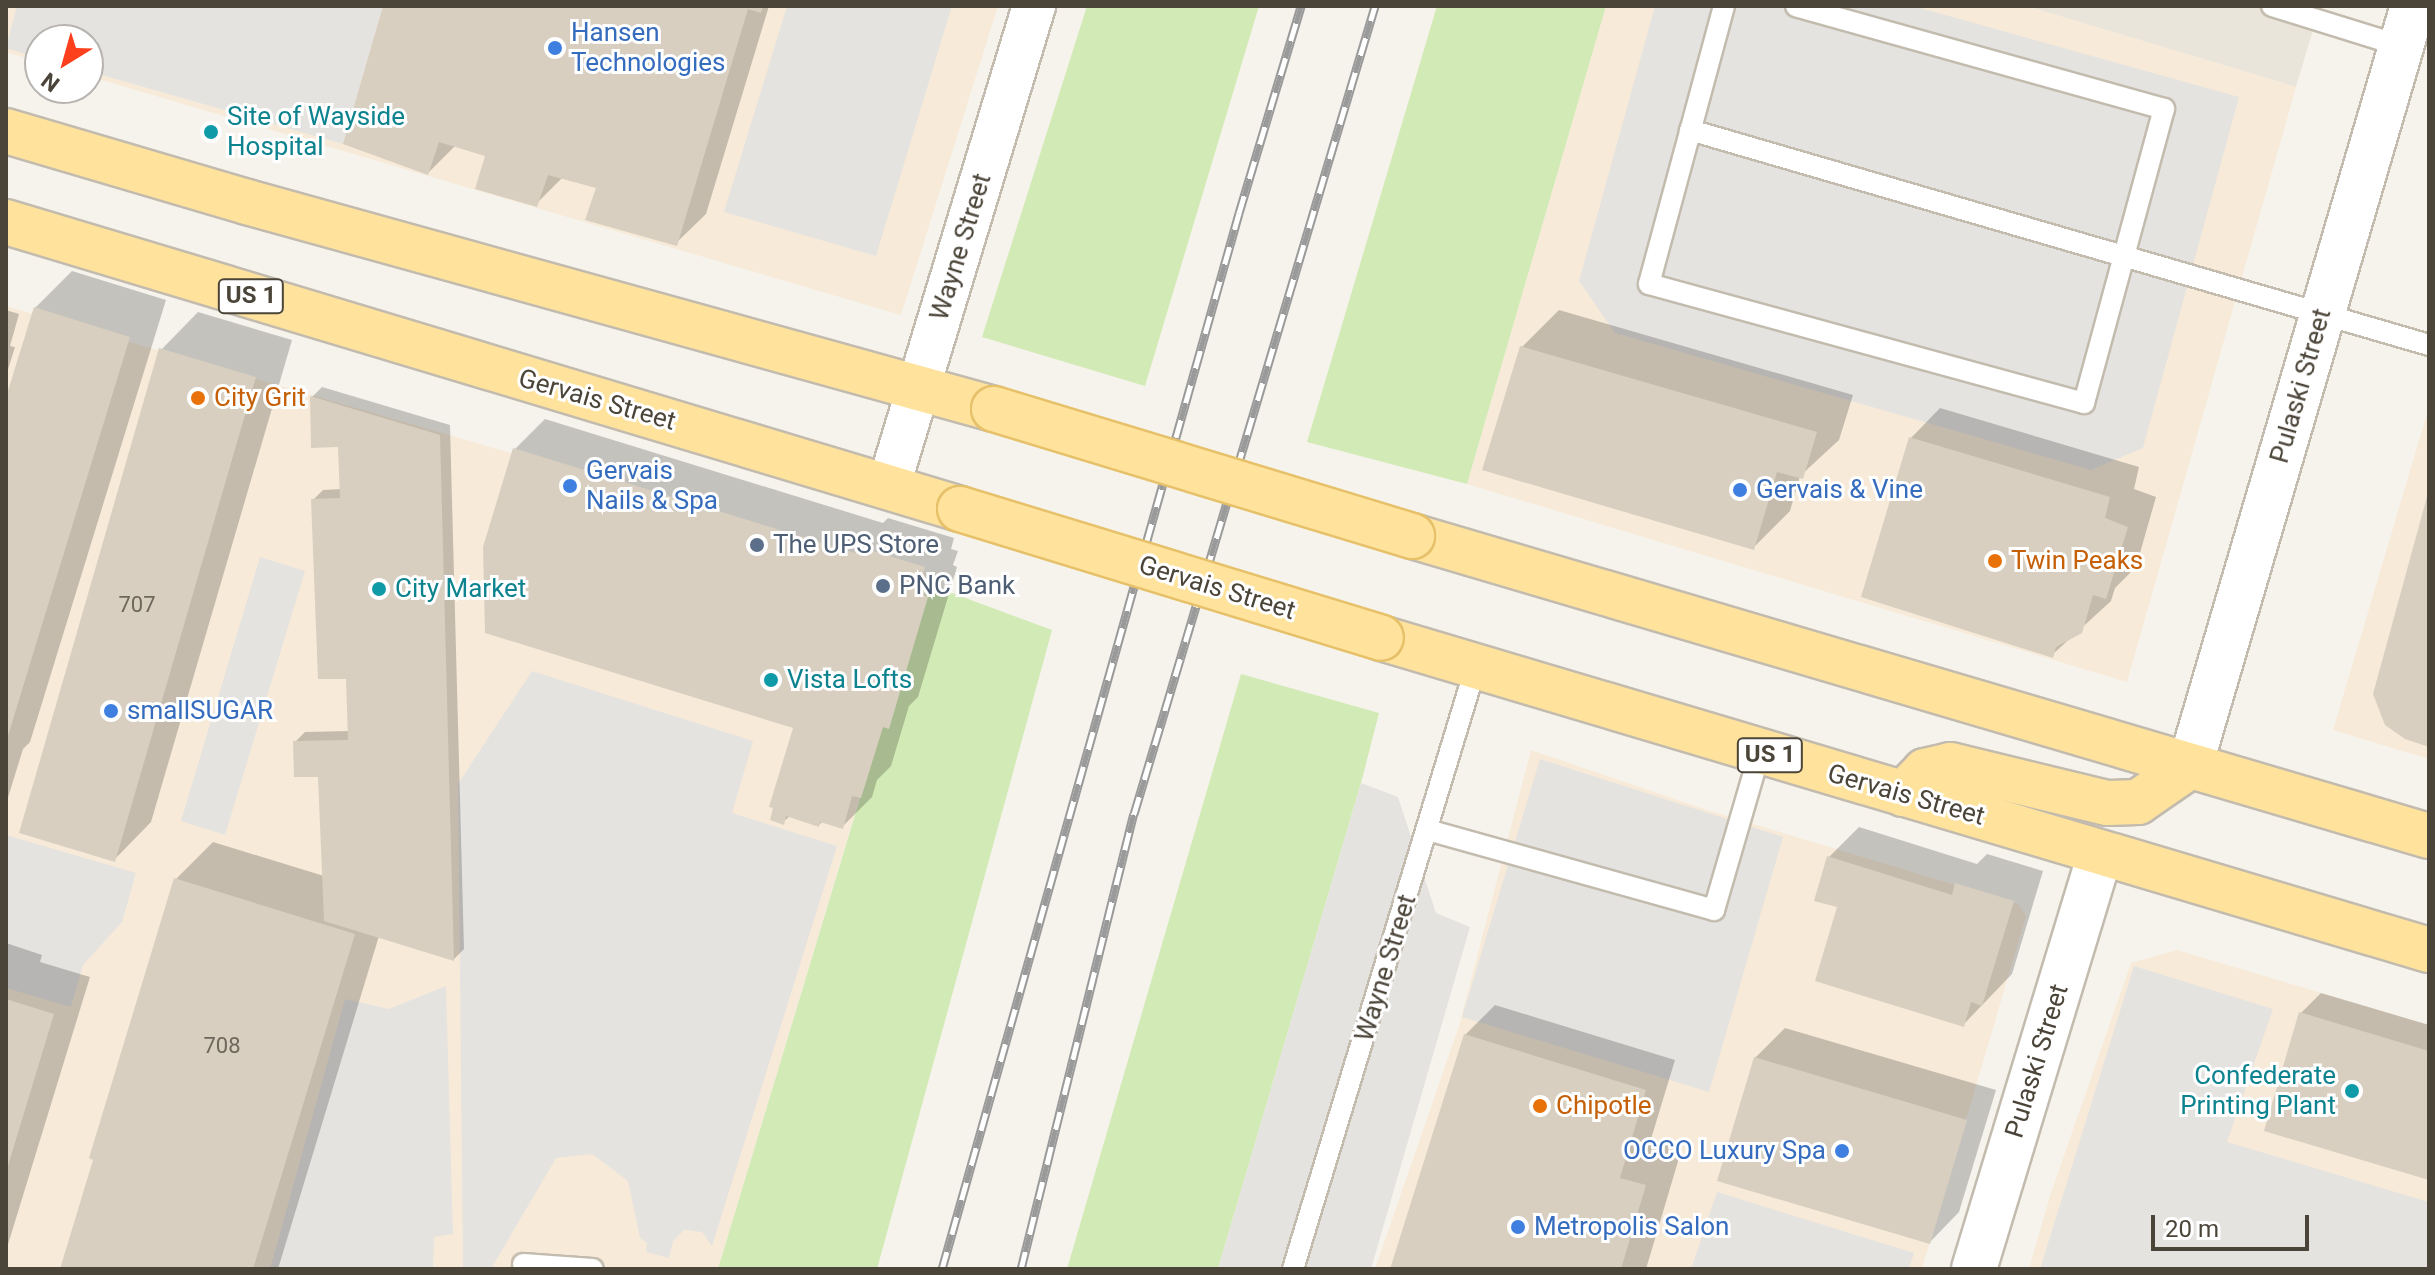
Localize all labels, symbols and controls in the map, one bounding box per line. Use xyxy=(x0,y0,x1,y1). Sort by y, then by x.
place label: Hansen Technologies xyxy=(571,17,725,78)
north arrow xyxy=(24,24,104,104)
marker: Hansen Technologies xyxy=(546,39,564,57)
text: N xyxy=(37,67,64,97)
place label: Site of Wayside Hospital xyxy=(227,101,405,162)
marker: Site of Wayside Hospital xyxy=(202,123,220,141)
street label: Wayne Street xyxy=(924,170,998,324)
road number: US 1 xyxy=(217,276,285,316)
street label: Pulaski Street xyxy=(2264,305,2338,467)
street label: Gervais Street xyxy=(515,363,679,437)
place label: City Grit xyxy=(214,382,306,414)
marker: City Grit xyxy=(189,389,207,407)
place label: Gervais Nails & Spa xyxy=(586,455,718,516)
place label: Gervais & Vine xyxy=(1756,474,1923,506)
marker: Gervais Nails & Spa xyxy=(561,477,579,495)
marker: Gervais & Vine xyxy=(1731,481,1749,499)
place label: The UPS Store xyxy=(773,529,939,561)
marker: The UPS Store xyxy=(748,536,766,554)
place label: Twin Peaks xyxy=(2011,545,2143,577)
street label: Gervais Street xyxy=(1135,549,1299,627)
marker: Twin Peaks xyxy=(1986,552,2004,570)
place label: PNC Bank xyxy=(899,570,1015,602)
place label: City Market xyxy=(395,573,526,605)
marker: PNC Bank xyxy=(874,577,892,595)
marker: City Market xyxy=(370,580,388,598)
house number: 707 xyxy=(118,592,156,618)
place label: Vista Lofts xyxy=(787,664,912,696)
marker: Vista Lofts xyxy=(762,671,780,689)
place label: smallSUGAR xyxy=(127,695,273,727)
marker: smallSUGAR xyxy=(102,702,120,720)
road number: US 1 xyxy=(1736,735,1804,775)
street label: Gervais Street xyxy=(1824,758,1988,832)
street label: Wayne Street xyxy=(1349,891,1423,1045)
street label: Pulaski Street xyxy=(1999,980,2075,1142)
house number: 708 xyxy=(203,1033,241,1059)
place label: Confederate Printing Plant xyxy=(2180,1060,2336,1122)
marker: Confederate Printing Plant xyxy=(2343,1082,2361,1100)
place label: Chipotle xyxy=(1556,1090,1652,1122)
marker: Chipotle xyxy=(1531,1097,1549,1115)
place label: OCCO Luxury Spa xyxy=(1623,1135,1826,1167)
marker: OCCO Luxury Spa xyxy=(1833,1142,1851,1160)
scale bar xyxy=(2155,1199,2313,1249)
place label: Metropolis Salon xyxy=(1534,1211,1729,1243)
text: 20 m xyxy=(2165,1215,2219,1243)
marker: Metropolis Salon xyxy=(1509,1218,1527,1236)

